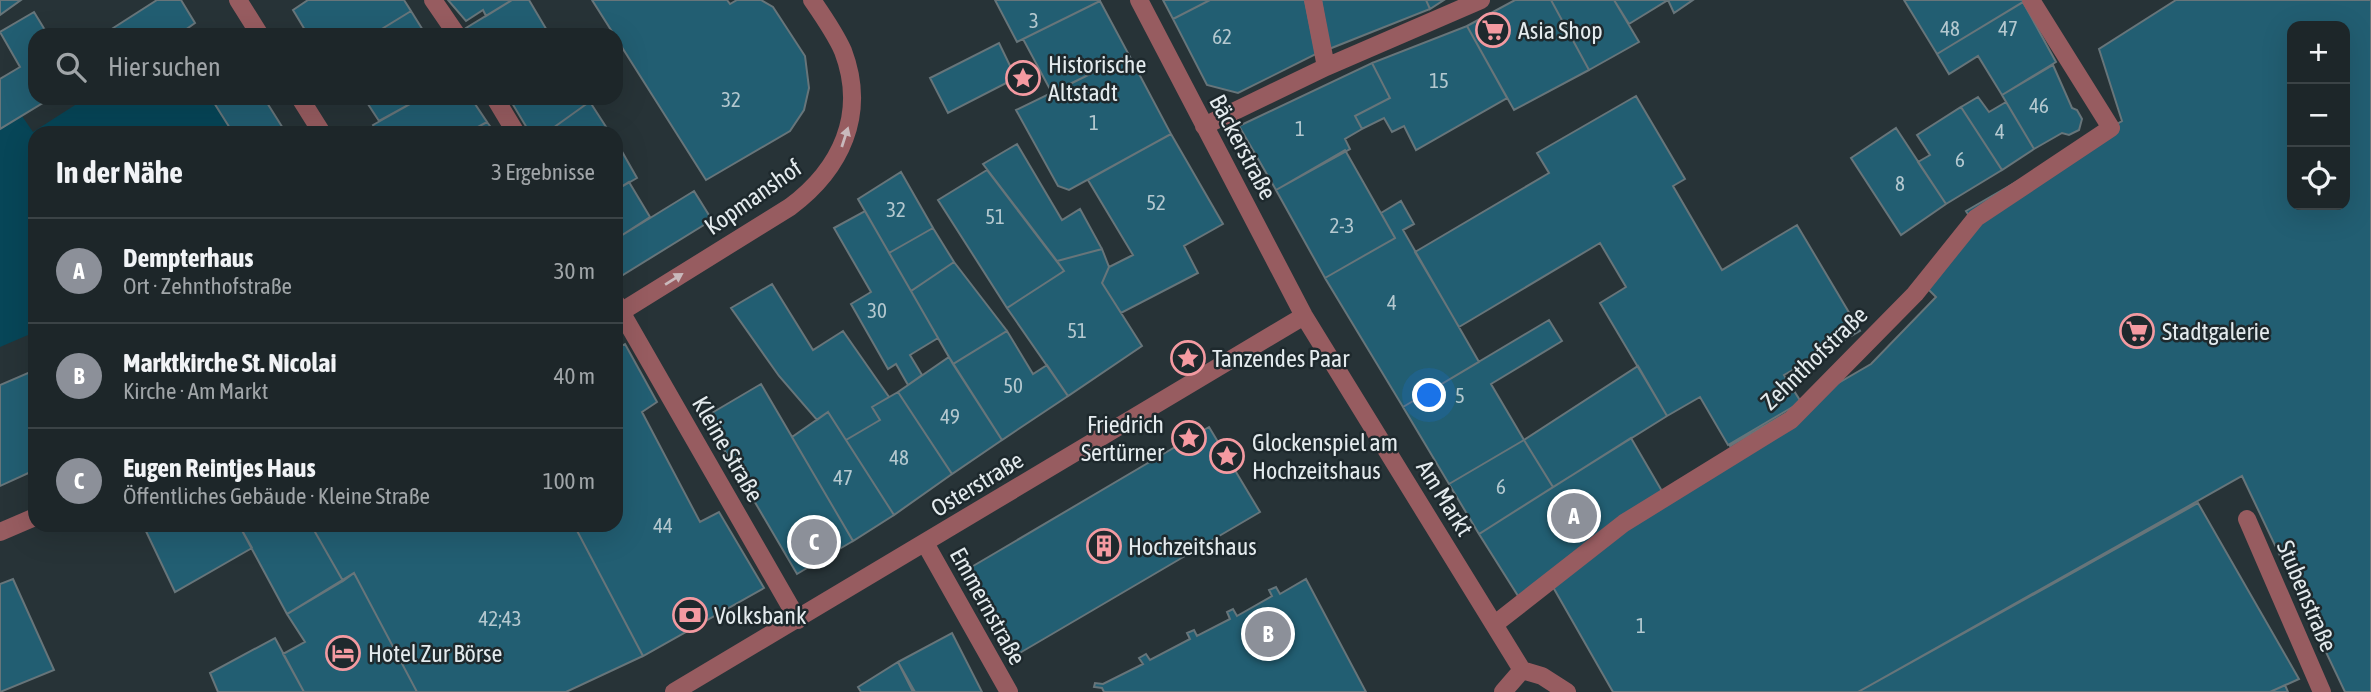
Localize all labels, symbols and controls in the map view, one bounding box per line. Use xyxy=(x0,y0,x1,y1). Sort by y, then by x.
house number: 3 xyxy=(1029,8,1039,32)
supermarket icon: Asia Shop xyxy=(1474,11,1512,49)
house number: 48 xyxy=(1940,16,1960,40)
house number: 47 xyxy=(1998,16,2018,40)
place label: Asia Shop xyxy=(1518,17,1603,44)
map controls xyxy=(2287,21,2350,210)
button: + xyxy=(2287,21,2350,84)
house number: 62 xyxy=(1212,24,1232,48)
search box xyxy=(28,28,623,105)
icon: search xyxy=(52,48,90,86)
place label: Historische Altstadt xyxy=(1048,51,1146,106)
text: Hier suchen xyxy=(108,52,221,82)
place icon: Historische Altstadt xyxy=(1004,59,1042,97)
house number: 15 xyxy=(1429,68,1449,92)
button: − xyxy=(2287,84,2350,147)
house number: 32 xyxy=(721,87,741,111)
street label: Bäckerstraße xyxy=(1204,90,1282,204)
house number: 46 xyxy=(2029,93,2049,117)
house number: 1 xyxy=(1089,110,1099,134)
house number: 1 xyxy=(1295,116,1305,140)
house number: 4 xyxy=(1995,119,2005,143)
one-way arrow xyxy=(840,126,851,147)
house number: 6 xyxy=(1955,147,1965,171)
button: locate xyxy=(2287,147,2350,210)
street label: Kopmanshof xyxy=(699,154,807,240)
text: In der Nähe xyxy=(56,155,183,189)
text: 3 Ergebnisse xyxy=(491,159,595,185)
house number: 8 xyxy=(1895,171,1905,195)
house number: 52 xyxy=(1146,190,1166,214)
house number: 32 xyxy=(886,197,906,221)
house number: 51 xyxy=(985,204,1005,228)
house number: 2-3 xyxy=(1330,213,1355,237)
text: Dempterhaus xyxy=(123,243,254,273)
text: A xyxy=(73,258,85,284)
text: 30 m xyxy=(554,258,595,284)
one-way arrow xyxy=(665,272,684,285)
text: Ort · Zehnthofstraße xyxy=(123,273,292,299)
house number: 4 xyxy=(1387,290,1397,314)
house number: 30 xyxy=(867,298,887,322)
street label: Zehnthofstraße xyxy=(1755,301,1873,415)
supermarket icon: Stadtgalerie xyxy=(2118,312,2156,350)
house number: 51 xyxy=(1067,318,1087,342)
place label: Stadtgalerie xyxy=(2162,318,2270,345)
place icon: Tanzendes Paar xyxy=(1169,339,1207,377)
place label: Tanzendes Paar xyxy=(1212,345,1350,372)
text: Marktkirche St. Nicolai xyxy=(123,348,336,378)
text: B xyxy=(74,363,84,389)
text: 40 m xyxy=(554,363,595,389)
house number: 50 xyxy=(1003,373,1023,397)
text: Kirche · Am Markt xyxy=(123,378,268,404)
your location xyxy=(1412,378,1446,412)
house number: 5 xyxy=(1455,383,1465,407)
street label: Kleine Straße xyxy=(687,392,769,506)
house number: 49 xyxy=(940,404,960,428)
place label: Friedrich Sertürner xyxy=(1081,411,1165,466)
place icon: Friedrich Sertürner xyxy=(1170,419,1208,457)
place label: Glockenspiel am Hochzeitshaus xyxy=(1252,429,1398,484)
place icon: Glockenspiel am Hochzeitshaus xyxy=(1208,437,1246,475)
house number: 48 xyxy=(889,445,909,469)
street label: Osterstraße xyxy=(926,446,1028,522)
text: Eugen Reintjes Haus xyxy=(123,453,316,483)
street label: Am Markt xyxy=(1411,455,1479,541)
house number: 47 xyxy=(833,465,853,489)
text: C xyxy=(74,468,84,494)
text: 100 m xyxy=(543,468,595,494)
house number: 6 xyxy=(1496,474,1506,498)
text: Öffentliches Gebäude · Kleine Straße xyxy=(123,483,430,509)
pin: A xyxy=(1551,490,1597,542)
house number: 44 xyxy=(653,513,673,537)
pin: C xyxy=(791,516,837,568)
building icon: Hochzeitshaus xyxy=(1085,527,1123,565)
place label: Hochzeitshaus xyxy=(1128,533,1257,560)
street label: Stubenstraße xyxy=(2272,536,2342,656)
street label: Emmernstraße xyxy=(945,543,1031,669)
bank icon: Volksbank xyxy=(671,596,709,634)
place label: Volksbank xyxy=(714,602,807,629)
house number: 42;43 xyxy=(478,606,522,630)
pin: B xyxy=(1245,608,1291,660)
house number: 1 xyxy=(1636,613,1646,637)
hotel icon: Hotel Zur Börse xyxy=(324,634,362,672)
place label: Hotel Zur Börse xyxy=(368,640,502,667)

